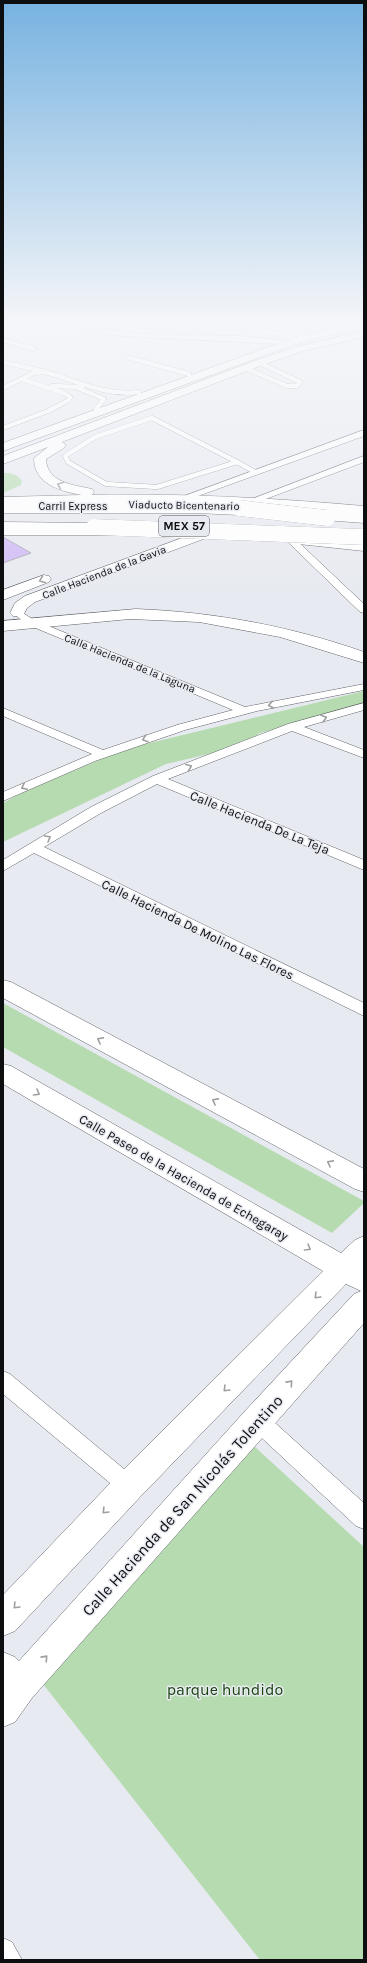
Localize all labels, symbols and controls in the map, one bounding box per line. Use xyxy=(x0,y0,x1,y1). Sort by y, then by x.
one-way arrow xyxy=(57,481,64,489)
street label: Viaducto Bicentenario xyxy=(128,498,240,513)
street label: Carril Express xyxy=(38,500,108,513)
road number: MEX 57 xyxy=(159,516,209,536)
street label: Calle Hacienda de la Gavia xyxy=(40,543,168,602)
one-way arrow xyxy=(39,575,47,583)
street label: Calle Hacienda de la Laguna xyxy=(62,631,197,696)
one-way arrow xyxy=(268,700,274,709)
one-way arrow xyxy=(321,714,327,722)
one-way arrow xyxy=(142,734,149,743)
one-way arrow xyxy=(185,763,192,771)
one-way arrow xyxy=(21,782,29,790)
street label: Calle Hacienda De La Teja xyxy=(188,788,332,857)
one-way arrow xyxy=(44,836,51,843)
street label: Calle Hacienda De Molino Las Flores xyxy=(99,876,296,983)
one-way arrow xyxy=(97,1038,104,1045)
one-way arrow xyxy=(33,1088,40,1095)
one-way arrow xyxy=(212,1099,219,1106)
street label: Calle Paseo de la Hacienda de Echegaray xyxy=(77,1111,291,1244)
one-way arrow xyxy=(326,1160,334,1167)
one-way arrow xyxy=(304,1243,311,1250)
one-way arrow xyxy=(314,1291,322,1299)
one-way arrow xyxy=(286,1380,293,1388)
one-way arrow xyxy=(223,1384,231,1392)
street label: Calle Hacienda de San Nicolás Tolentino xyxy=(78,1391,287,1620)
one-way arrow xyxy=(103,1507,110,1514)
one-way arrow xyxy=(13,1601,20,1609)
one-way arrow xyxy=(40,1655,47,1662)
park label: parque hundido xyxy=(167,1680,283,1699)

